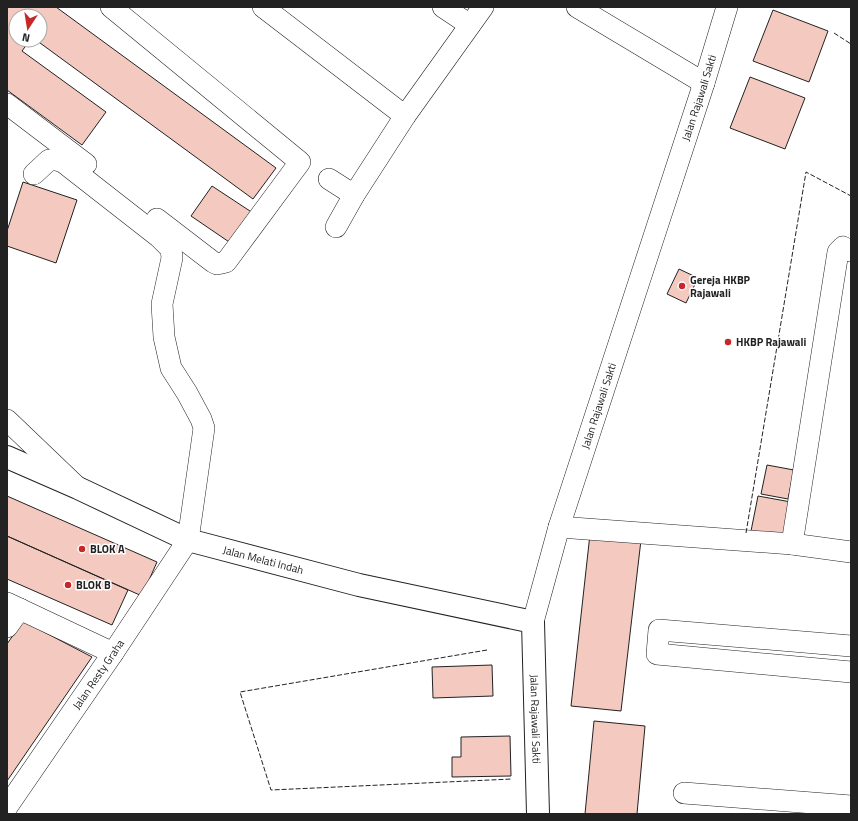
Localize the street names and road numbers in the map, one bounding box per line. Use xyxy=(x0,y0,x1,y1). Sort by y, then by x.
street label: Jalan Rajawali Sakti xyxy=(678,53,720,143)
street label: Jalan Rajawali Sakti xyxy=(577,361,620,451)
street label: Jalan Melati Indah xyxy=(221,542,305,578)
street label: Jalan Resty Graha xyxy=(69,636,128,713)
street label: Jalan Rajawali Sakti xyxy=(526,674,545,764)

